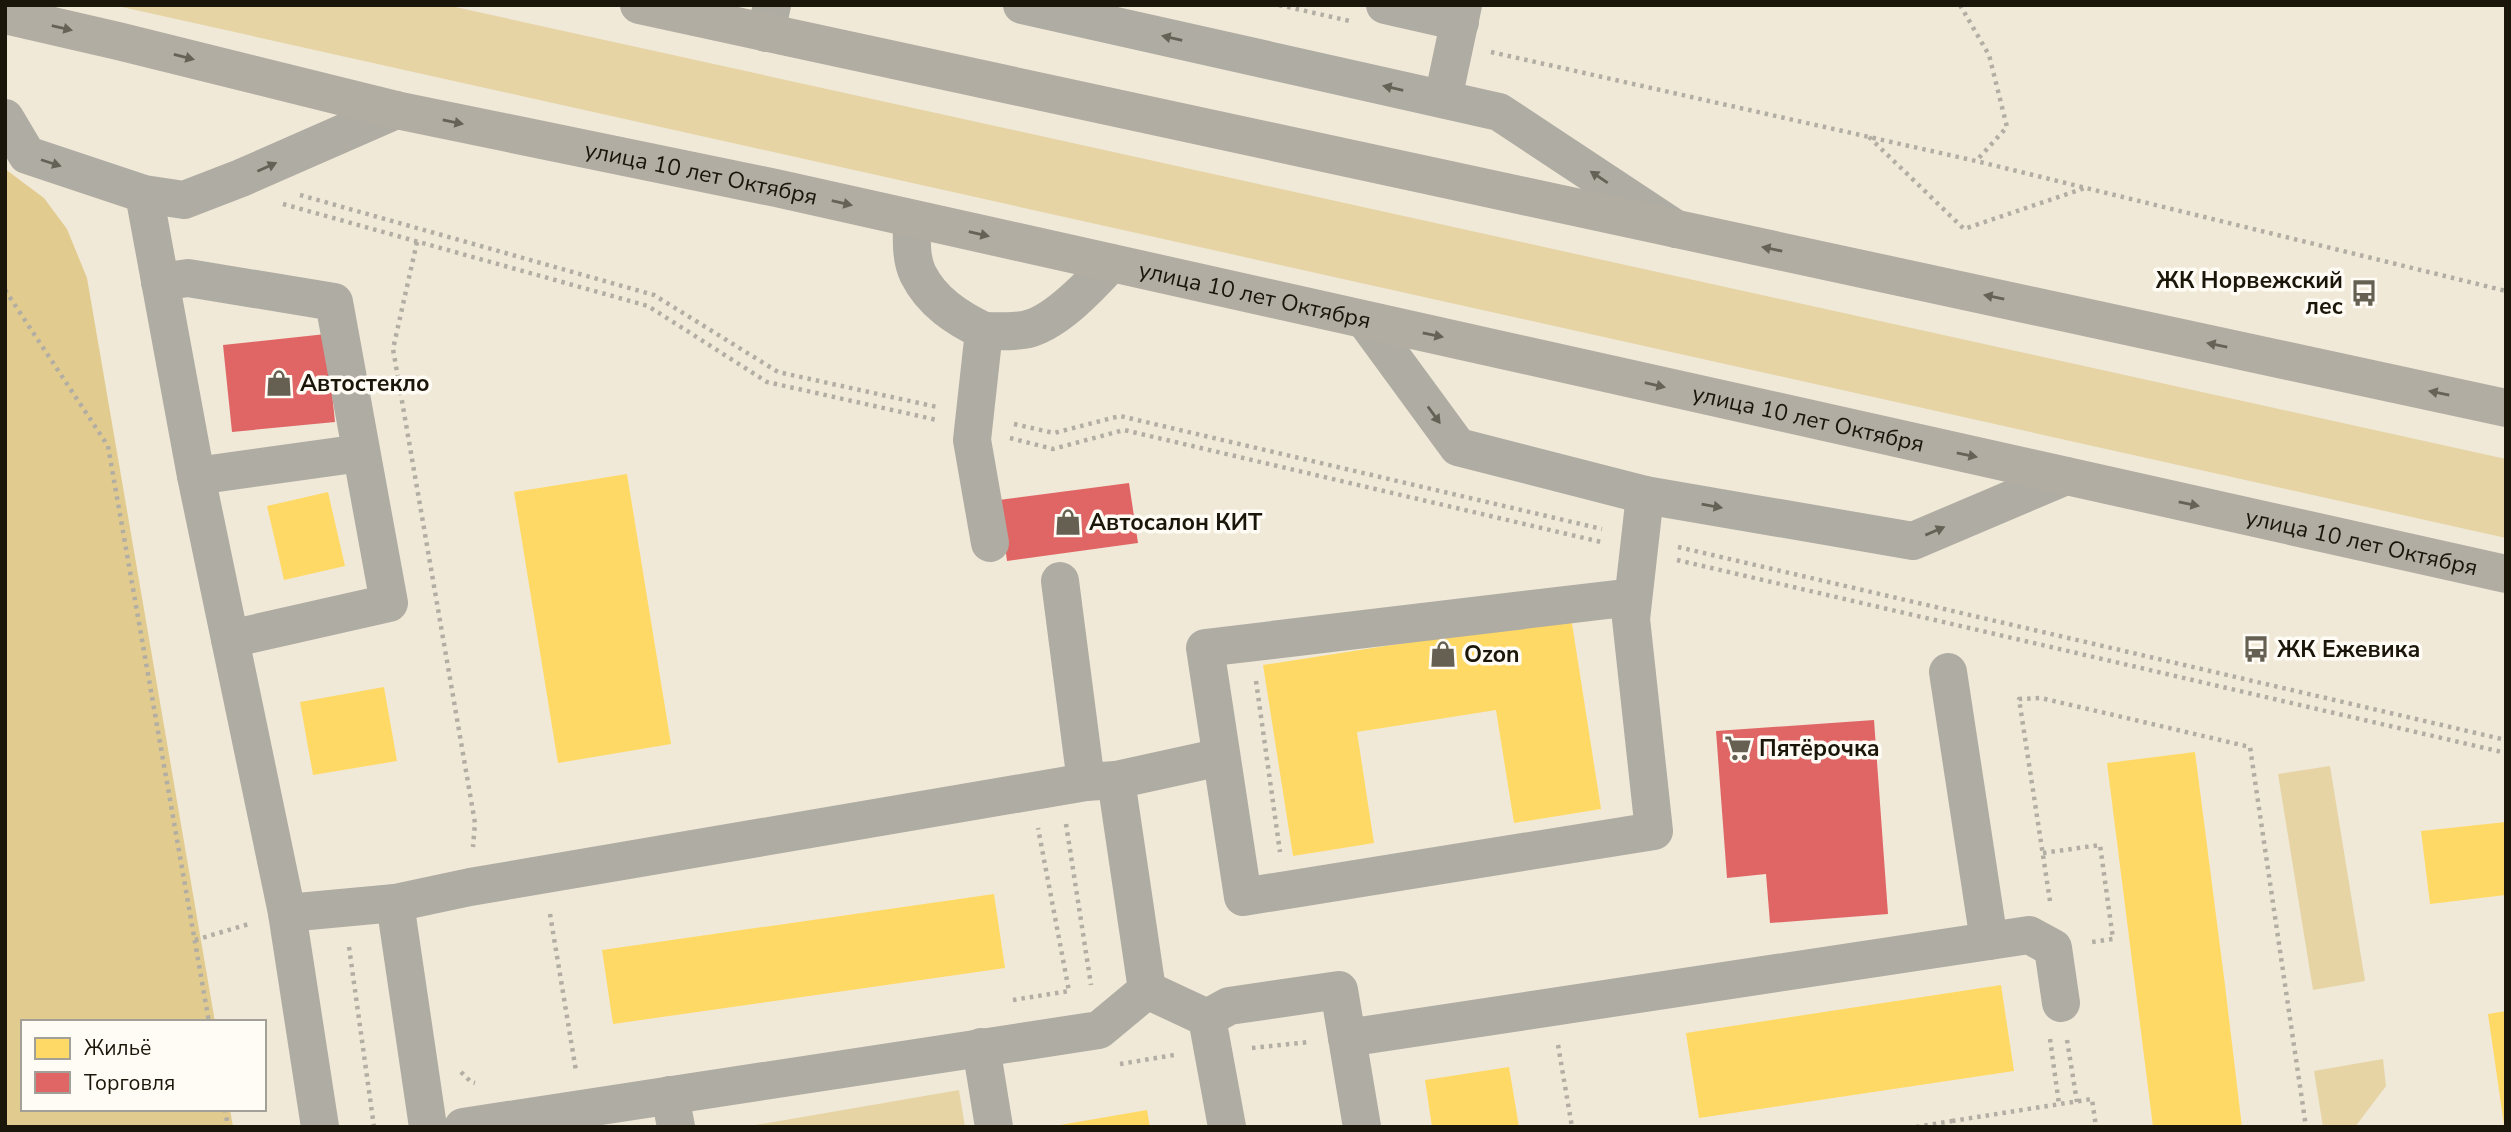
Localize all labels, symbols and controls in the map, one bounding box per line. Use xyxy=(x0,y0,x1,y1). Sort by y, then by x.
one-way arrow xyxy=(51,23,73,34)
one-way arrow xyxy=(1161,32,1183,43)
one-way arrow xyxy=(173,52,195,63)
one-way arrow xyxy=(1382,82,1404,93)
one-way arrow xyxy=(442,117,464,128)
street label: улица 10 лет Октября xyxy=(582,134,821,212)
one-way arrow xyxy=(41,158,62,169)
one-way arrow xyxy=(257,161,277,173)
one-way arrow xyxy=(1589,171,1608,184)
one-way arrow xyxy=(831,198,853,209)
one-way arrow xyxy=(968,228,990,239)
one-way arrow xyxy=(1761,244,1783,255)
street label: улица 10 лет Октября xyxy=(1136,254,1374,336)
place label: ЖК Норвежский лес xyxy=(2156,265,2343,322)
bus stop icon: ЖК Норвежский лес xyxy=(2349,278,2379,308)
one-way arrow xyxy=(1983,292,2005,303)
one-way arrow xyxy=(1422,330,1444,341)
one-way arrow xyxy=(2206,340,2228,351)
shop icon: Автостекло xyxy=(264,368,294,398)
place label: Автостекло xyxy=(300,368,430,399)
street label: улица 10 лет Октября xyxy=(1689,377,1927,459)
one-way arrow xyxy=(1644,380,1666,391)
one-way arrow xyxy=(2428,388,2450,399)
one-way arrow xyxy=(1427,406,1441,424)
one-way arrow xyxy=(1956,449,1978,460)
one-way arrow xyxy=(2178,498,2200,509)
one-way arrow xyxy=(1701,501,1723,512)
street label: улица 10 лет Октября xyxy=(2243,501,2481,583)
shop icon: Автосалон КИТ xyxy=(1053,507,1083,537)
place label: Автосалон КИТ xyxy=(1089,507,1263,538)
one-way arrow xyxy=(1925,525,1945,537)
bus stop icon: ЖК Ежевика xyxy=(2241,634,2271,664)
place label: ЖК Ежевика xyxy=(2277,634,2420,665)
shop icon: Ozon xyxy=(1428,639,1458,669)
place label: Ozon xyxy=(1464,639,1519,670)
supermarket icon: Пятёрочка xyxy=(1723,733,1753,763)
place label: Пятёрочка xyxy=(1759,733,1880,764)
legend xyxy=(21,1020,266,1111)
text: Жильё xyxy=(84,1034,151,1062)
text: Торговля xyxy=(84,1069,175,1097)

